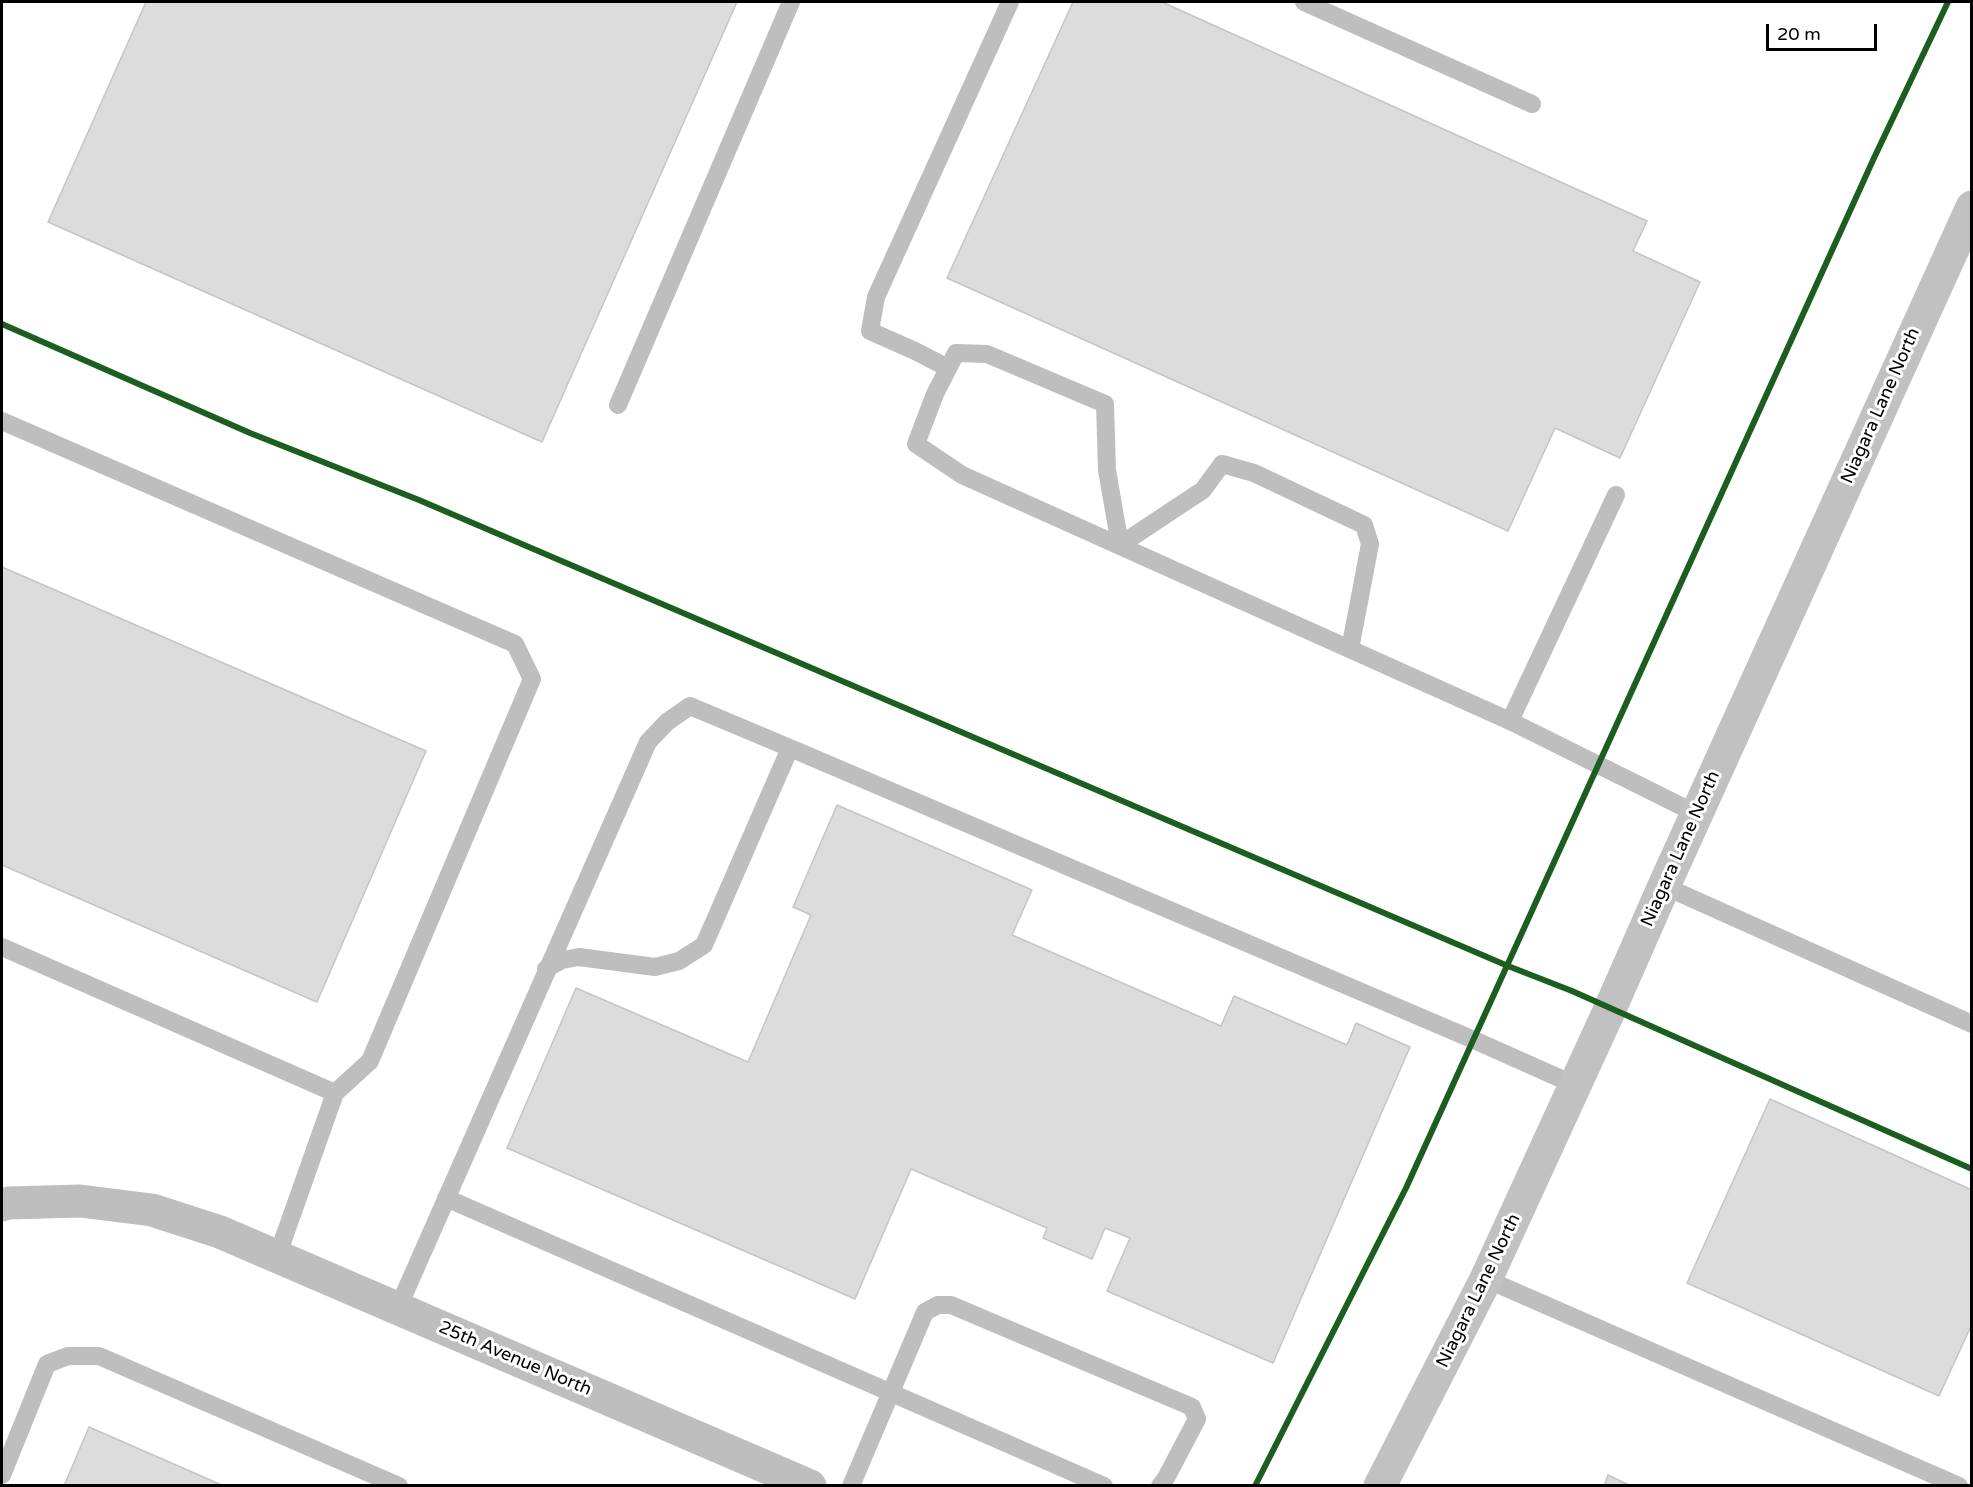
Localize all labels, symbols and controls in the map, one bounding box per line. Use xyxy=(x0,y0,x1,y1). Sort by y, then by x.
scale bar xyxy=(1769,12,1880,50)
text: 20 m xyxy=(1777,23,1821,45)
street label: Niagara Lane North xyxy=(1837,325,1925,487)
street label: Niagara Lane North xyxy=(1637,768,1725,930)
street label: Niagara Lane North xyxy=(1432,1211,1526,1371)
street label: 25th Avenue North xyxy=(435,1317,595,1401)

